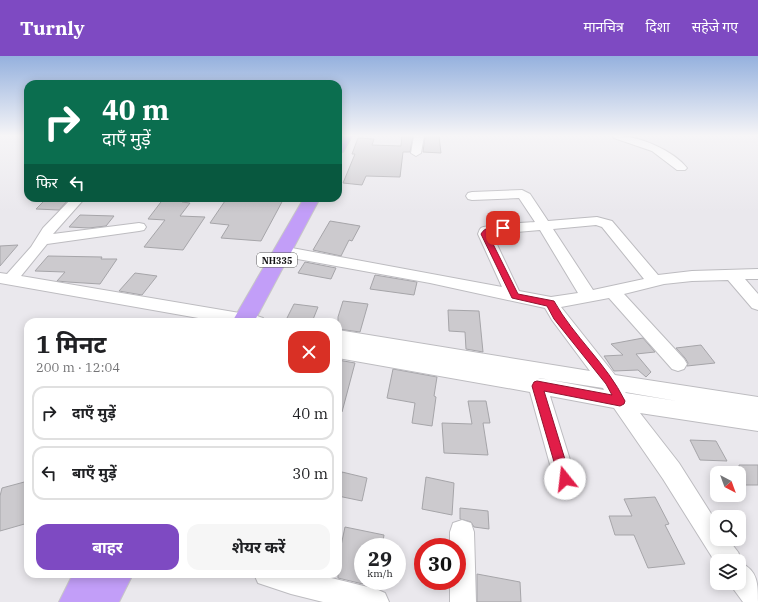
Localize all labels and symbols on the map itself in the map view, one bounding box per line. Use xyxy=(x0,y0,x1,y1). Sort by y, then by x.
pin xyxy=(486,211,520,245)
road number: NH335 xyxy=(257,253,297,267)
position arrow xyxy=(544,458,586,500)
north arrow xyxy=(710,466,746,502)
speed limit sign: 30 xyxy=(414,538,466,590)

